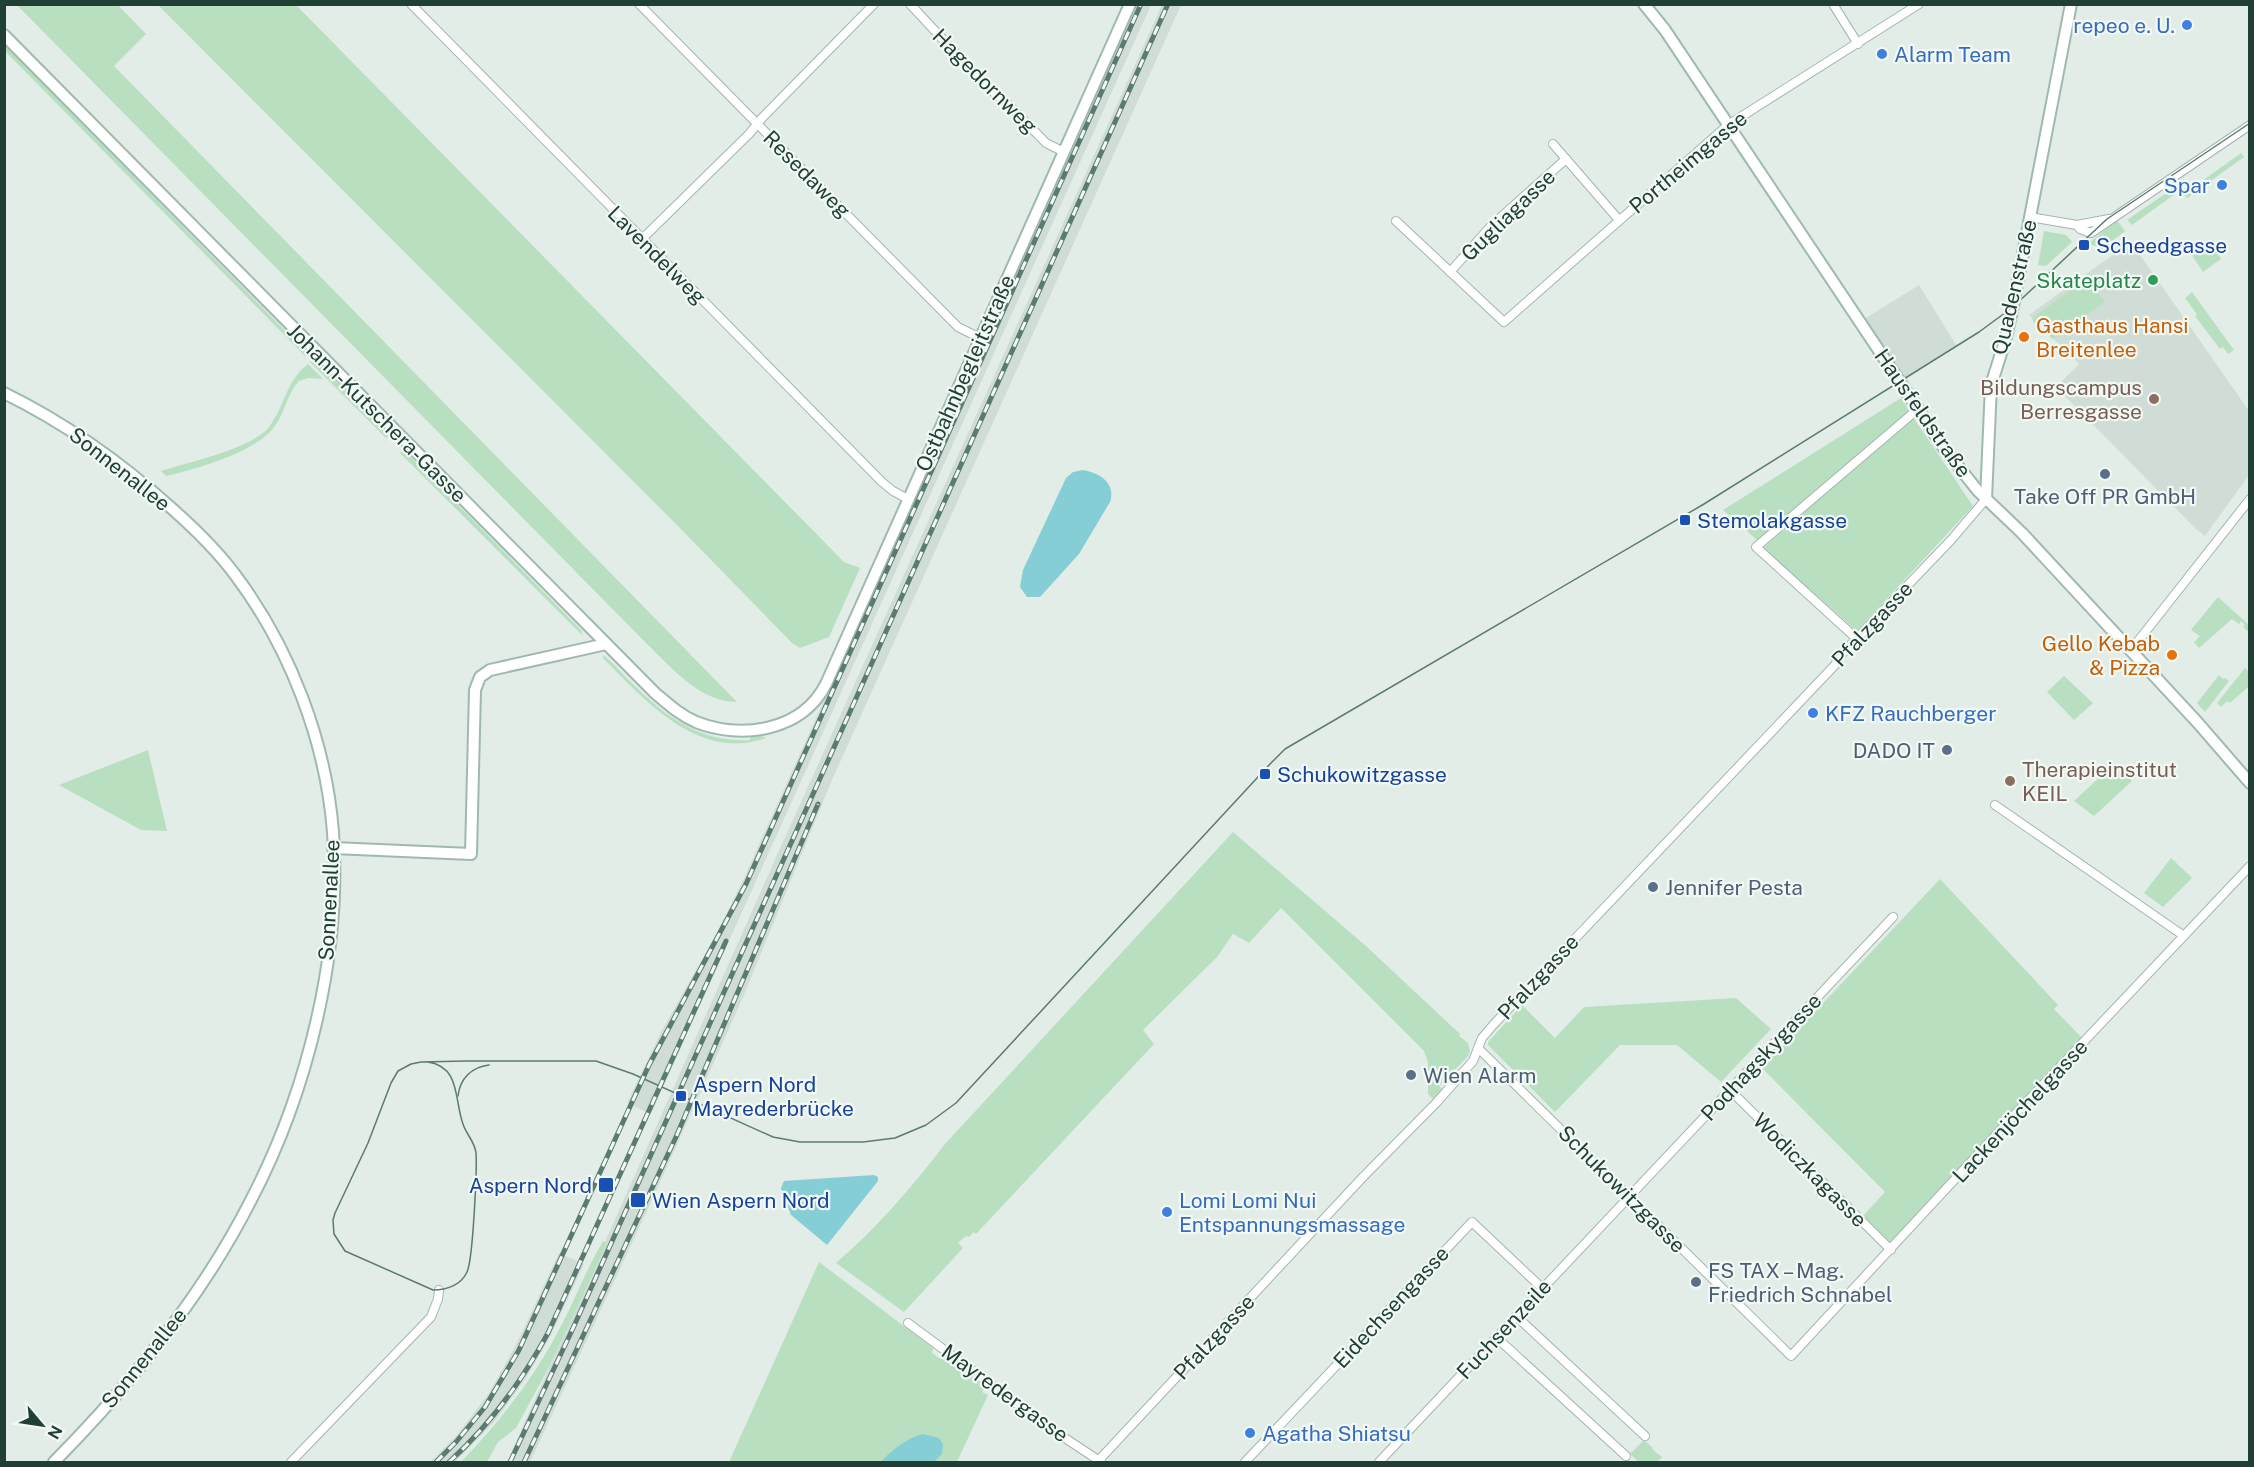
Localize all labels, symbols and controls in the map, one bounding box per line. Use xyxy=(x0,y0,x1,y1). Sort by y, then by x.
place label: repeo e. U. xyxy=(2073,13,2175,38)
marker: repeo e. U. xyxy=(2180,18,2194,32)
street label: Hagedornweg xyxy=(927,23,1043,139)
place label: Alarm Team xyxy=(1894,42,2011,67)
marker: Alarm Team xyxy=(1875,47,1889,61)
street label: Portheimgasse xyxy=(1624,105,1752,219)
street label: Resedaweg xyxy=(758,125,856,223)
street label: Gugliagasse xyxy=(1456,164,1560,266)
place label: Spar xyxy=(2164,173,2210,198)
marker: Spar xyxy=(2215,178,2229,192)
street label: Lavendelweg xyxy=(603,201,711,309)
street label: Quadenstraße xyxy=(1986,217,2042,357)
place label: Scheedgasse xyxy=(2096,233,2227,258)
marker: Scheedgasse xyxy=(2077,238,2091,252)
place label: Skateplatz xyxy=(2036,268,2141,293)
street label: Ostbahnbegleitstraße xyxy=(910,271,1020,475)
marker: Skateplatz xyxy=(2146,273,2160,287)
place label: Gasthaus Hansi Breitenlee xyxy=(2036,313,2188,362)
street label: Johann-Kutschera-Gasse xyxy=(282,318,472,508)
marker: Gasthaus Hansi Breitenlee xyxy=(2017,330,2031,344)
street label: Hausfeldstraße xyxy=(1869,344,1977,482)
place label: Bildungscampus Berresgasse xyxy=(1980,375,2142,424)
marker: Bildungscampus Berresgasse xyxy=(2147,392,2161,406)
street label: Sonnenallee xyxy=(64,422,176,516)
marker: Take Off PR GmbH xyxy=(2098,467,2112,481)
place label: Take Off PR GmbH xyxy=(2014,484,2196,509)
place label: Stemolakgasse xyxy=(1697,508,1847,533)
marker: Stemolakgasse xyxy=(1678,513,1692,527)
street label: Pfalzgasse xyxy=(1826,576,1918,672)
place label: Gello Kebab & Pizza xyxy=(2042,631,2160,680)
marker: Gello Kebab & Pizza xyxy=(2165,648,2179,662)
place label: KFZ Rauchberger xyxy=(1825,701,1996,726)
marker: KFZ Rauchberger xyxy=(1806,706,1820,720)
place label: DADO IT xyxy=(1853,738,1935,763)
marker: DADO IT xyxy=(1940,743,1954,757)
place label: Therapieinstitut KEIL xyxy=(2022,757,2177,806)
place label: Schukowitzgasse xyxy=(1277,762,1447,787)
marker: Schukowitzgasse xyxy=(1258,767,1272,781)
marker: Therapieinstitut KEIL xyxy=(2003,774,2017,788)
street label: Sonnenallee xyxy=(313,839,345,961)
place label: Jennifer Pesta xyxy=(1665,875,1803,900)
marker: Jennifer Pesta xyxy=(1646,880,1660,894)
street label: Pfalzgasse xyxy=(1492,929,1584,1025)
street label: Podhagskygasse xyxy=(1696,988,1826,1126)
street label: Lackenjöchelgasse xyxy=(1947,1034,2093,1188)
place label: Wien Alarm xyxy=(1423,1063,1537,1088)
marker: Wien Alarm xyxy=(1404,1068,1418,1082)
place label: Aspern Nord Mayrederbrücke xyxy=(693,1072,854,1121)
marker: Aspern Nord Mayrederbrücke xyxy=(674,1089,688,1103)
street label: Wodiczkagasse xyxy=(1748,1108,1872,1232)
street label: Schukowitzgasse xyxy=(1553,1120,1691,1258)
place label: Aspern Nord xyxy=(469,1173,592,1198)
marker: Aspern Nord xyxy=(597,1176,615,1194)
place label: Wien Aspern Nord xyxy=(652,1188,830,1213)
place label: Lomi Lomi Nui Entspannungsmassage xyxy=(1179,1188,1405,1237)
marker: Wien Aspern Nord xyxy=(629,1191,647,1209)
marker: Lomi Lomi Nui Entspannungsmassage xyxy=(1160,1205,1174,1219)
street label: Eidechsengasse xyxy=(1328,1241,1454,1373)
place label: FS TAX – Mag. Friedrich Schnabel xyxy=(1708,1258,1892,1307)
street label: Fuchsenzeile xyxy=(1451,1274,1557,1384)
marker: FS TAX – Mag. Friedrich Schnabel xyxy=(1689,1275,1703,1289)
street label: Pfalzgasse xyxy=(1168,1289,1260,1385)
street label: Sonnenallee xyxy=(96,1303,192,1413)
street label: Mayredergasse xyxy=(937,1339,1073,1447)
north arrow xyxy=(12,1395,72,1455)
place label: Agatha Shiatsu xyxy=(1262,1421,1411,1446)
text: N xyxy=(43,1422,66,1442)
marker: Agatha Shiatsu xyxy=(1243,1426,1257,1440)

